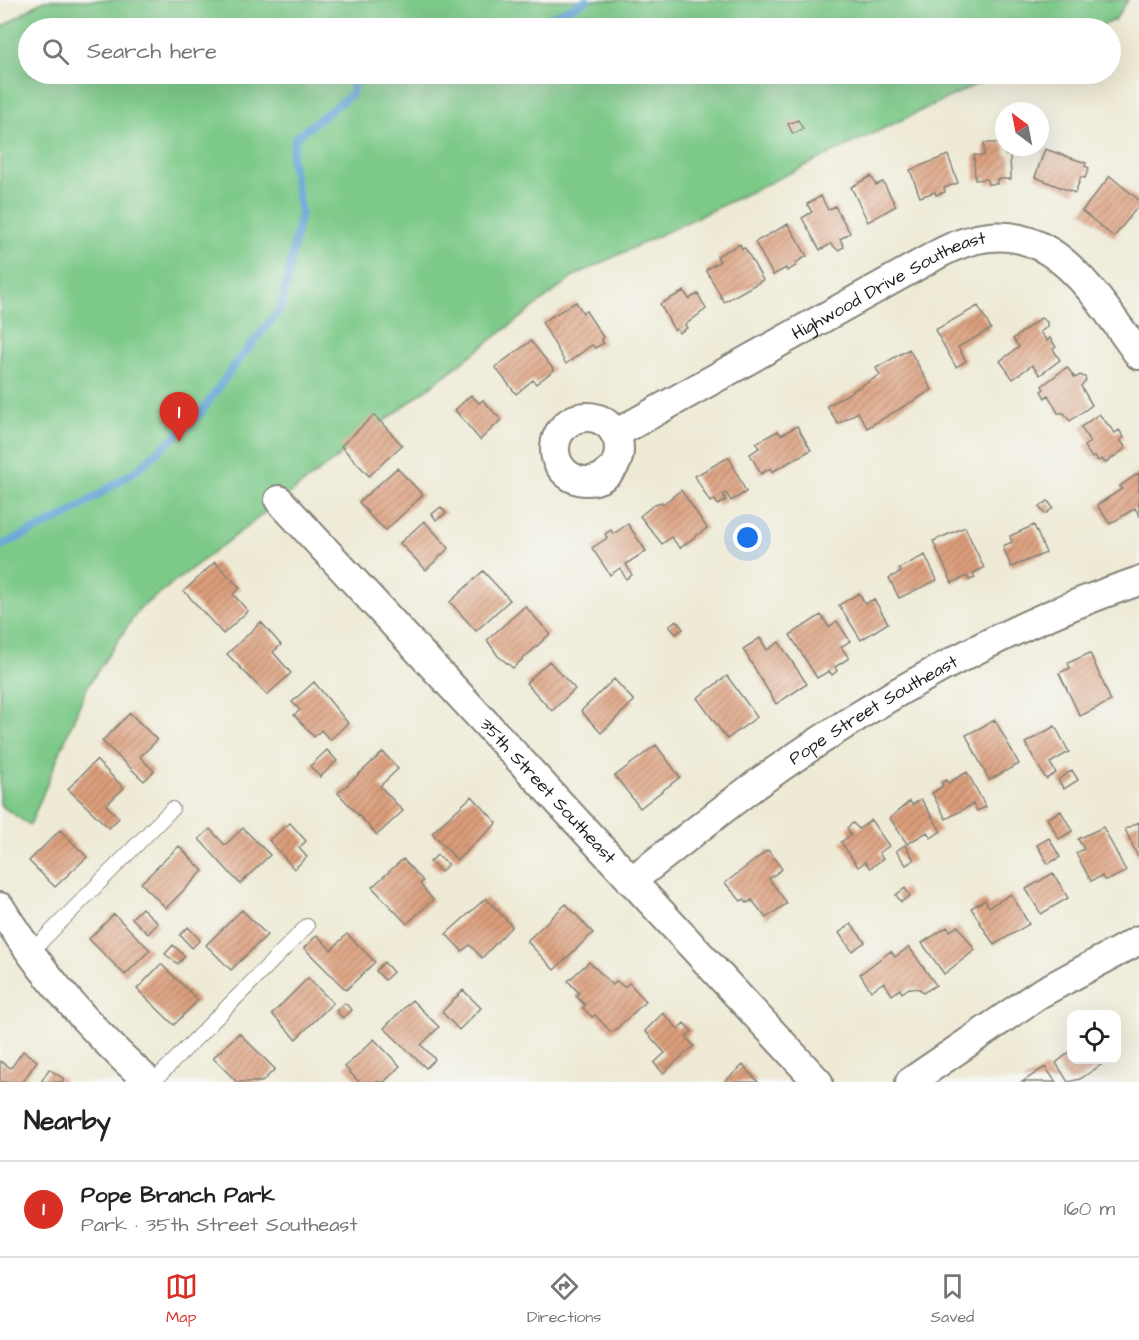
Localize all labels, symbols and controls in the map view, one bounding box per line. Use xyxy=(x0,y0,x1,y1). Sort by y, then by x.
search box xyxy=(18,18,1121,84)
icon: search xyxy=(39,35,72,68)
text: Search here xyxy=(87,36,217,67)
north arrow xyxy=(995,102,1049,156)
street label: Highwood Drive Southeast xyxy=(787,225,988,346)
pin: 1 xyxy=(160,392,198,442)
your location xyxy=(733,523,762,552)
street label: Pope Street Southeast xyxy=(784,649,963,771)
street label: 35th Street Southeast xyxy=(474,713,622,870)
map controls xyxy=(1067,1010,1121,1064)
button: locate xyxy=(1067,1010,1121,1064)
text: Nearby xyxy=(24,1103,111,1139)
text: Pope Branch Park xyxy=(81,1180,275,1211)
text: 1 xyxy=(42,1195,45,1223)
text: 160 m xyxy=(1064,1195,1115,1223)
text: Park · 35th Street Southeast xyxy=(81,1211,357,1239)
tab: Map xyxy=(165,1270,198,1328)
tab: Directions xyxy=(527,1270,601,1328)
tab: Saved xyxy=(931,1270,974,1328)

